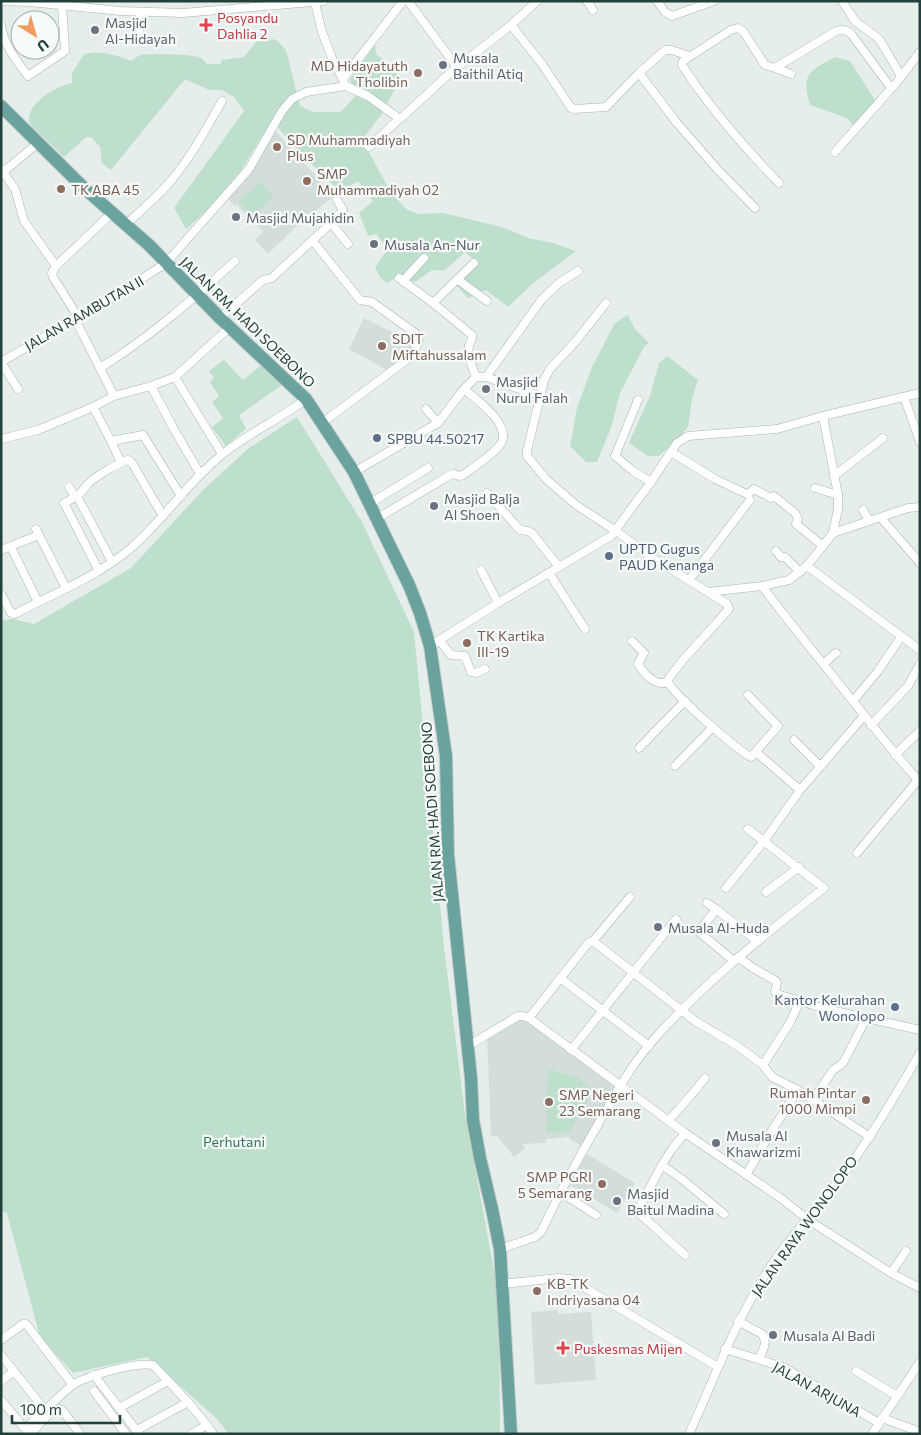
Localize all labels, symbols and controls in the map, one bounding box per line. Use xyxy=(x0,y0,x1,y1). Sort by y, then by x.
place label: Posyandu Dahlia 2 xyxy=(217,9,278,42)
north arrow xyxy=(10,10,60,60)
place label: Masjid Al-Hidayah xyxy=(105,14,176,47)
marker: Posyandu Dahlia 2 xyxy=(199,18,213,32)
marker: Masjid Al-Hidayah xyxy=(89,24,101,36)
text: U xyxy=(34,36,52,56)
place label: Musala Baithil Atiq xyxy=(453,49,523,82)
place label: MD Hidayatuth Tholibin xyxy=(311,57,408,90)
marker: Musala Baithil Atiq xyxy=(437,59,449,71)
marker: MD Hidayatuth Tholibin xyxy=(412,67,424,79)
place label: SD Muhammadiyah Plus xyxy=(287,131,411,164)
marker: SD Muhammadiyah Plus xyxy=(271,141,283,153)
place label: SMP Muhammadiyah 02 xyxy=(317,165,439,198)
marker: SMP Muhammadiyah 02 xyxy=(301,175,313,187)
place label: TK ABA 45 xyxy=(71,181,140,198)
marker: TK ABA 45 xyxy=(55,183,67,195)
place label: Masjid Mujahidin xyxy=(246,209,354,226)
marker: Masjid Mujahidin xyxy=(230,211,242,223)
place label: Musala An-Nur xyxy=(384,236,480,253)
marker: Musala An-Nur xyxy=(368,238,380,250)
street label: JALAN RM. HADI SOEBONO xyxy=(177,253,319,391)
street label: JALAN RAMBUTAN II xyxy=(21,272,147,354)
place label: SDIT Miftahussalam xyxy=(392,330,487,363)
marker: SDIT Miftahussalam xyxy=(376,340,388,352)
place label: Masjid Nurul Falah xyxy=(496,373,568,406)
marker: Masjid Nurul Falah xyxy=(480,383,492,395)
place label: SPBU 44.50217 xyxy=(387,430,484,447)
marker: SPBU 44.50217 xyxy=(371,432,383,444)
place label: Masjid Balja Al Shoen xyxy=(444,490,520,523)
marker: Masjid Balja Al Shoen xyxy=(428,500,440,512)
place label: UPTD Gugus PAUD Kenanga xyxy=(619,540,714,573)
marker: UPTD Gugus PAUD Kenanga xyxy=(603,550,615,562)
place label: TK Kartika III-19 xyxy=(477,627,545,660)
marker: TK Kartika III-19 xyxy=(461,637,473,649)
street label: JALAN RM. HADI SOEBONO xyxy=(417,721,447,903)
place label: Musala Al-Huda xyxy=(668,919,769,936)
marker: Musala Al-Huda xyxy=(652,921,664,933)
place label: Kantor Kelurahan Wonolopo xyxy=(774,991,885,1024)
marker: Kantor Kelurahan Wonolopo xyxy=(889,1001,901,1013)
place label: Rumah Pintar 1000 Mimpi xyxy=(770,1084,856,1117)
place label: SMP Negeri 23 Semarang xyxy=(559,1086,641,1119)
marker: Rumah Pintar 1000 Mimpi xyxy=(860,1094,872,1106)
marker: SMP Negeri 23 Semarang xyxy=(543,1096,555,1108)
place label: Musala Al Khawarizmi xyxy=(726,1127,801,1160)
park label: Perhutani xyxy=(203,1133,265,1150)
marker: Musala Al Khawarizmi xyxy=(710,1137,722,1149)
street label: JALAN RAYA WONOLOPO xyxy=(747,1152,861,1300)
place label: SMP PGRI 5 Semarang xyxy=(518,1168,592,1201)
marker: SMP PGRI 5 Semarang xyxy=(596,1178,608,1190)
place label: Masjid Baitul Madina xyxy=(627,1185,714,1218)
marker: Masjid Baitul Madina xyxy=(611,1195,623,1207)
place label: KB-TK Indriyasana 04 xyxy=(547,1275,640,1308)
marker: KB-TK Indriyasana 04 xyxy=(531,1285,543,1297)
place label: Musala Al Badi xyxy=(783,1327,875,1344)
marker: Musala Al Badi xyxy=(767,1329,779,1341)
place label: Puskesmas Mijen xyxy=(574,1340,683,1357)
marker: Puskesmas Mijen xyxy=(556,1341,570,1355)
street label: JALAN ARJUNA xyxy=(770,1358,864,1420)
scale bar xyxy=(12,1392,120,1424)
text: 100 m xyxy=(20,1400,62,1418)

